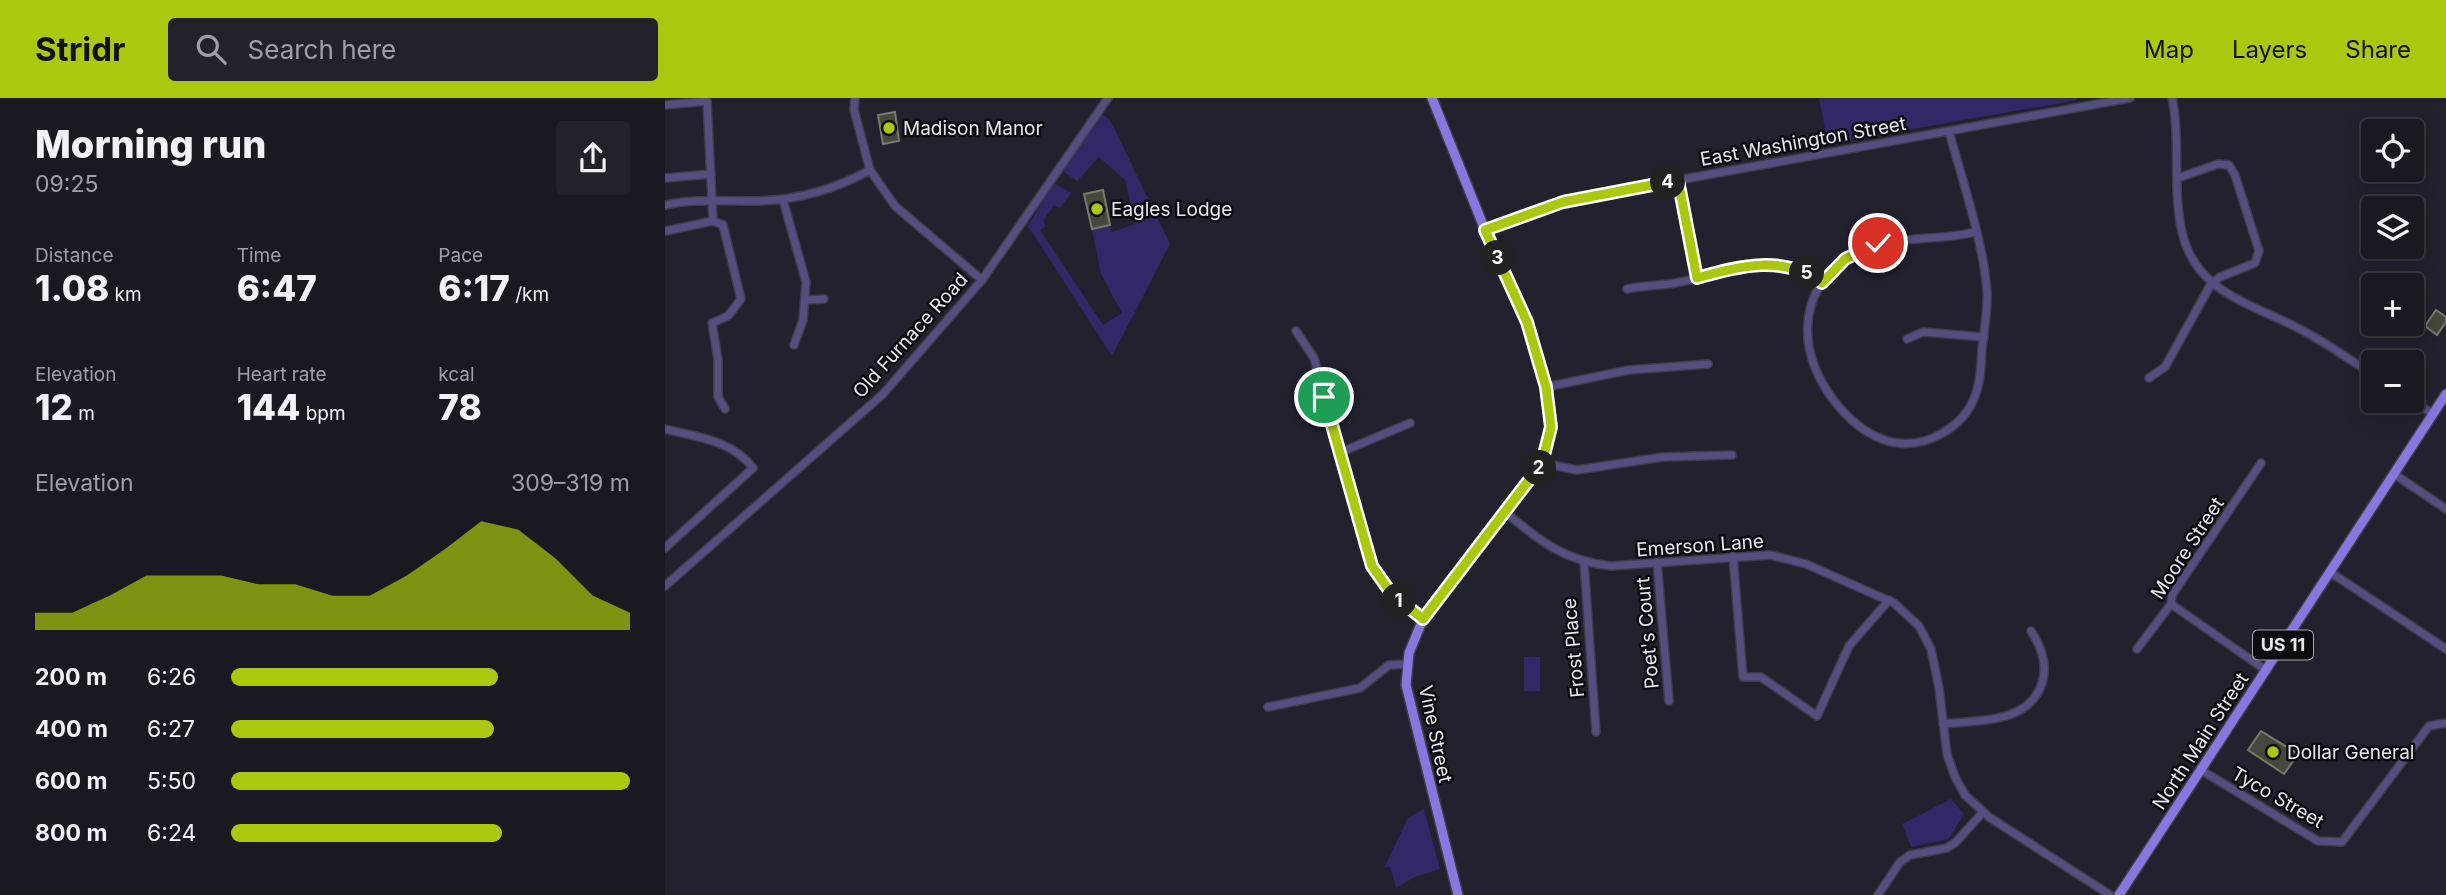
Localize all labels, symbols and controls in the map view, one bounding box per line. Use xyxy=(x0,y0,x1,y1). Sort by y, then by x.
search box xyxy=(168,18,658,81)
text: Stridr xyxy=(35,29,126,69)
icon: search xyxy=(192,30,230,68)
text: Search here xyxy=(248,34,396,65)
text: Map xyxy=(2144,35,2194,64)
text: Layers xyxy=(2232,35,2307,64)
text: Share xyxy=(2345,35,2411,64)
street label: East Washington Street xyxy=(1698,112,1908,171)
place label: Madison Manor xyxy=(903,117,1043,140)
map controls xyxy=(2361,119,2424,413)
button: locate xyxy=(2361,119,2424,182)
marker: Madison Manor xyxy=(881,120,897,136)
text: Morning run xyxy=(35,121,266,167)
button: share xyxy=(556,121,630,195)
pin: 4 xyxy=(1651,164,1685,200)
text: 09:25 xyxy=(35,170,98,198)
text: 4 xyxy=(1661,170,1674,193)
button: layers xyxy=(2361,196,2424,259)
place label: Eagles Lodge xyxy=(1111,198,1232,221)
marker: Eagles Lodge xyxy=(1089,201,1105,217)
pin xyxy=(1848,213,1908,273)
icon: check xyxy=(1859,224,1897,262)
pin: 3 xyxy=(1481,240,1515,276)
text: Distance xyxy=(35,244,113,267)
text: Time xyxy=(237,244,281,267)
text: Pace xyxy=(438,244,483,267)
text: 3 xyxy=(1491,246,1504,269)
pin: 5 xyxy=(1789,256,1825,290)
text: 5 xyxy=(1800,261,1813,284)
text: 1.08 xyxy=(35,267,109,309)
text: 6:47 xyxy=(237,267,317,309)
text: 6:17 xyxy=(438,267,510,309)
street label: Old Furnace Road xyxy=(848,268,973,403)
button: + xyxy=(2361,273,2424,336)
text: km xyxy=(109,283,142,306)
text: /km xyxy=(510,283,549,306)
button: − xyxy=(2361,350,2424,413)
text: Elevation xyxy=(35,363,116,386)
text: Heart rate xyxy=(237,363,327,386)
text: kcal xyxy=(438,363,475,386)
pin xyxy=(1294,367,1354,427)
icon: arrive xyxy=(1305,378,1343,416)
text: 12 xyxy=(35,386,73,428)
text: 144 xyxy=(237,386,300,428)
text: 78 xyxy=(438,386,482,428)
text: m xyxy=(73,402,95,425)
text: bpm xyxy=(300,402,346,425)
pin: 2 xyxy=(1521,450,1557,486)
text: 2 xyxy=(1533,456,1544,479)
text: Elevation xyxy=(35,469,134,497)
text: 309–319 m xyxy=(511,469,630,497)
street label: Moore Street xyxy=(2146,493,2229,604)
street label: Emerson Lane xyxy=(1635,530,1765,561)
street label: Poet's Court xyxy=(1631,576,1664,690)
pin: 1 xyxy=(1381,584,1417,618)
text: 1 xyxy=(1394,589,1403,612)
street label: Frost Place xyxy=(1558,597,1589,699)
road number: US 11 xyxy=(2253,630,2313,660)
text: 200 m xyxy=(35,663,107,691)
text: 6:26 xyxy=(147,663,196,691)
street label: North Main Street xyxy=(2148,669,2253,814)
street label: Vine Street xyxy=(1414,683,1457,785)
text: 400 m xyxy=(35,715,108,743)
text: 6:27 xyxy=(147,715,195,743)
place label: Dollar General xyxy=(2287,741,2414,764)
marker: Dollar General xyxy=(2265,744,2281,760)
street label: Tyco Street xyxy=(2228,762,2328,833)
text: 600 m xyxy=(35,767,107,795)
text: 5:50 xyxy=(147,767,196,795)
text: 800 m xyxy=(35,819,107,847)
text: 6:24 xyxy=(147,819,196,847)

